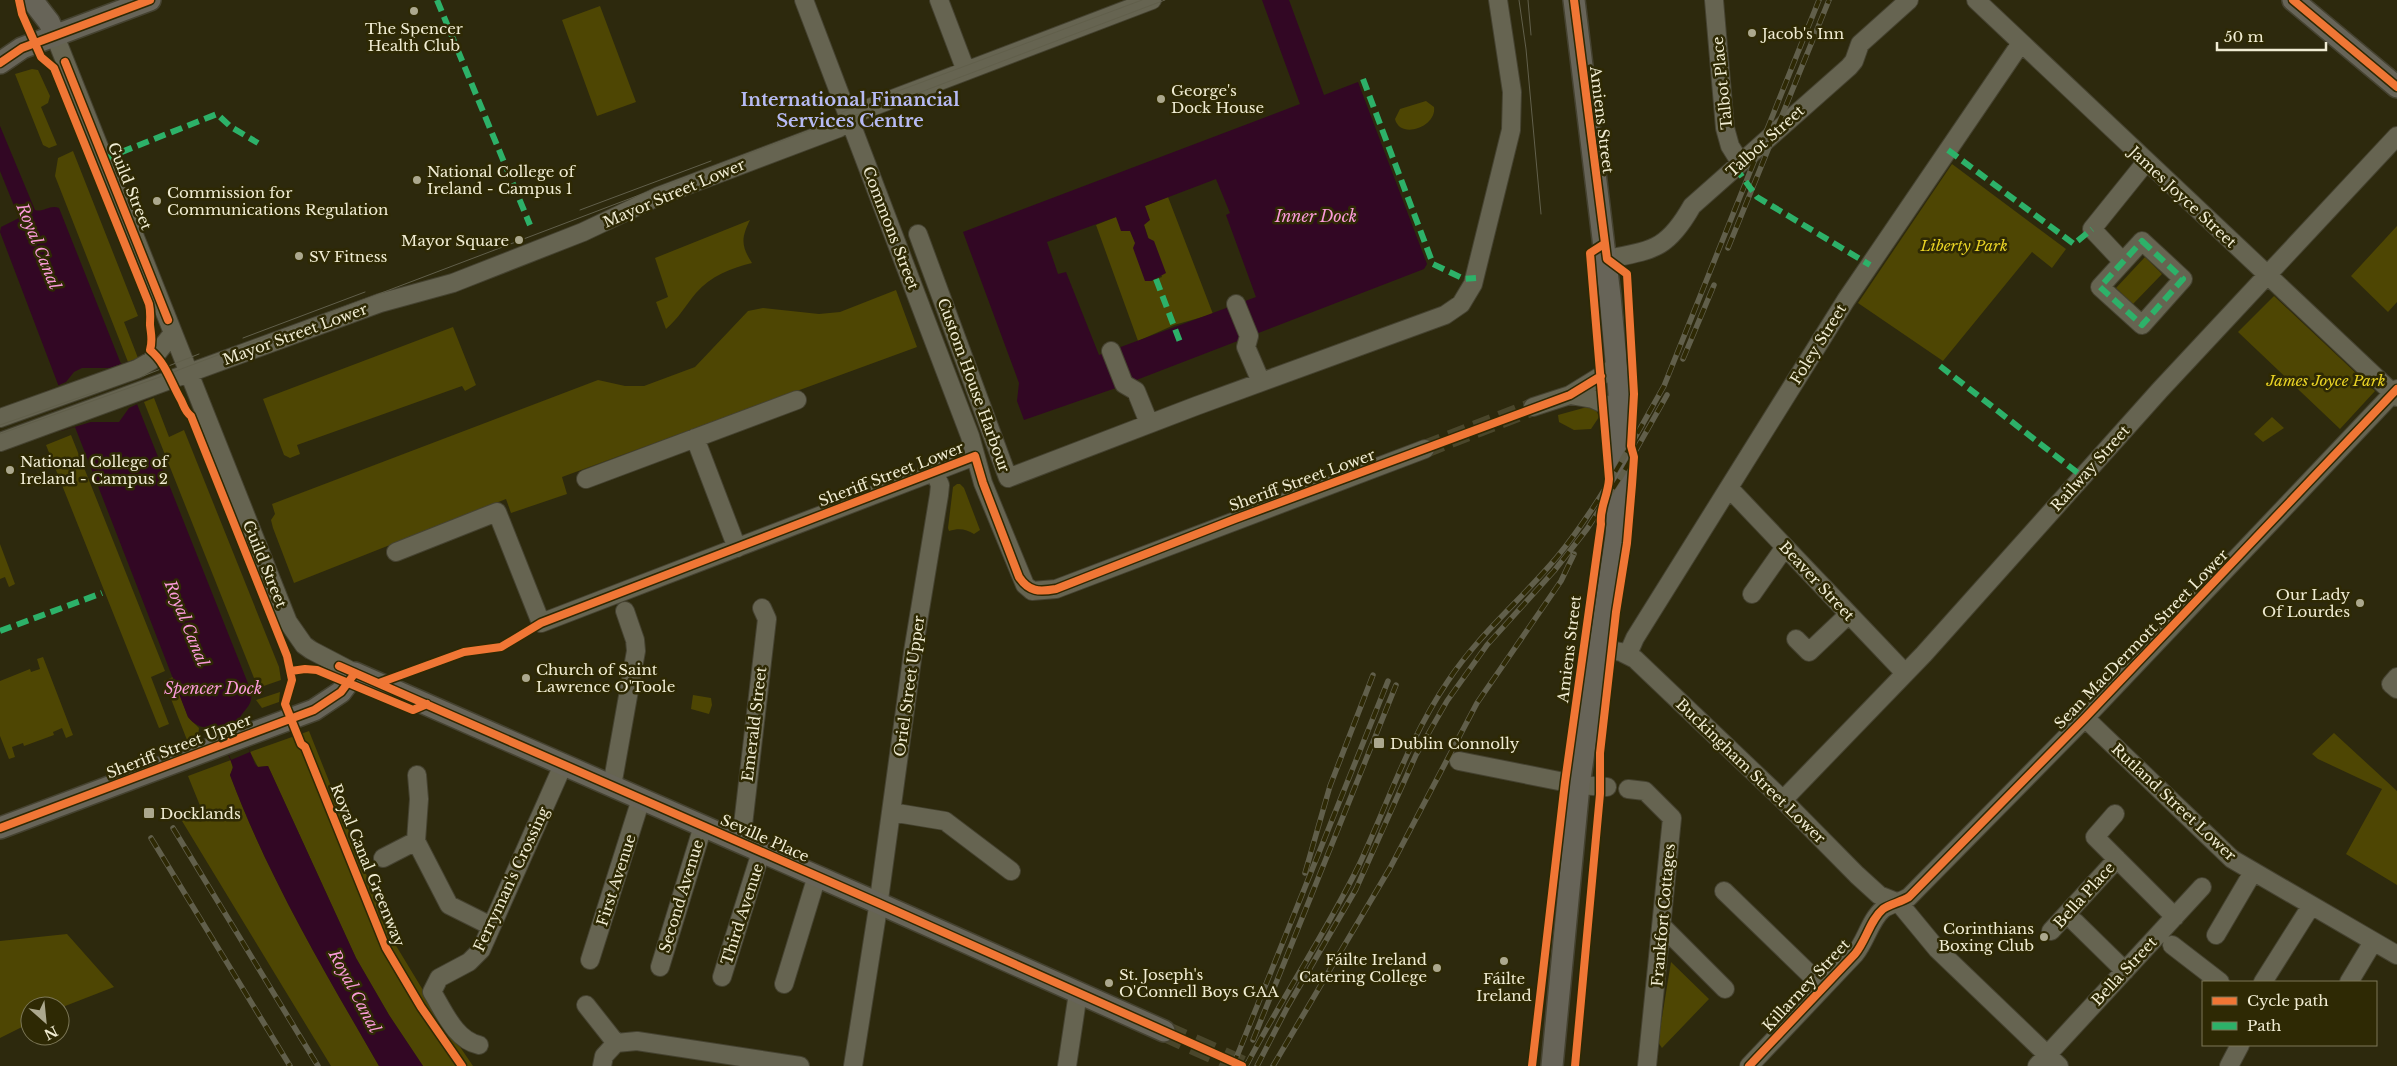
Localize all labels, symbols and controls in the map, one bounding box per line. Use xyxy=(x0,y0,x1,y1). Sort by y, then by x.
marker: The Spencer Health Club xyxy=(408,5,420,17)
place label: The Spencer Health Club xyxy=(365,19,464,55)
scale bar xyxy=(2217,20,2326,52)
place label: Jacob's Inn xyxy=(1760,24,1844,43)
marker: Jacob's Inn xyxy=(1746,27,1758,39)
text: 50 m xyxy=(2224,27,2264,46)
street label: Talbot Place xyxy=(1708,36,1736,130)
street label: Amiens Street xyxy=(1586,64,1618,175)
place label: George's Dock House xyxy=(1171,81,1264,117)
district label: International Financial Services Centre xyxy=(740,89,960,132)
marker: George's Dock House xyxy=(1155,93,1167,105)
street label: Talbot Street xyxy=(1722,101,1808,181)
street label: Guild Street xyxy=(104,139,156,233)
street label: James Joyce Street xyxy=(2124,141,2241,252)
street label: Mayor Street Lower xyxy=(600,154,749,232)
place label: National College of Ireland - Campus 1 xyxy=(427,162,577,198)
street label: Commons Street xyxy=(859,164,923,293)
marker: National College of Ireland - Campus 1 xyxy=(411,174,423,186)
place label: Commission for Communications Regulation xyxy=(167,183,388,219)
marker: Commission for Communications Regulation xyxy=(151,195,163,207)
water label: Royal Canal xyxy=(12,199,66,293)
water label: Inner Dock xyxy=(1274,206,1357,226)
place label: Mayor Square xyxy=(401,231,509,250)
marker: Mayor Square xyxy=(513,234,525,246)
park label: Liberty Park xyxy=(1919,236,2008,255)
place label: SV Fitness xyxy=(309,247,388,266)
marker: SV Fitness xyxy=(293,250,305,262)
street label: Custom House Harbour xyxy=(934,295,1015,475)
street label: Mayor Street Lower xyxy=(220,299,371,369)
street label: Foley Street xyxy=(1786,300,1850,388)
park label: James Joyce Park xyxy=(2266,371,2385,390)
street label: Railway Street xyxy=(2046,421,2134,515)
street label: Sheriff Street Lower xyxy=(816,437,967,511)
street label: Sheriff Street Lower xyxy=(1226,444,1378,515)
place label: National College of Ireland - Campus 2 xyxy=(20,452,170,488)
marker: National College of Ireland - Campus 2 xyxy=(4,464,16,476)
street label: Guild Street xyxy=(239,517,291,611)
street label: Beaver Street xyxy=(1775,537,1859,625)
street label: Sean MacDermott Street Lower xyxy=(2050,545,2233,733)
water label: Royal Canal xyxy=(160,576,214,670)
place label: Our Lady Of Lourdes xyxy=(2262,585,2350,621)
street label: Amiens Street xyxy=(1553,594,1585,705)
marker: Our Lady Of Lourdes xyxy=(2354,597,2366,609)
street label: Oriel Street Upper xyxy=(890,613,928,758)
place label: Church of Saint Lawrence O'Toole xyxy=(536,660,675,696)
street label: Emerald Street xyxy=(738,665,771,782)
marker: Church of Saint Lawrence O'Toole xyxy=(520,672,532,684)
water label: Spencer Dock xyxy=(164,678,262,698)
street label: Buckingham Street Lower xyxy=(1672,695,1830,848)
street label: Sheriff Street Upper xyxy=(104,709,255,782)
place label: Dublin Connolly xyxy=(1390,734,1520,753)
marker: Dublin Connolly xyxy=(1372,736,1386,750)
street label: Rutland Street Lower xyxy=(2108,739,2241,865)
street label: Royal Canal Greenway xyxy=(327,781,410,949)
street label: Ferryman's Crossing xyxy=(469,803,553,954)
place label: Docklands xyxy=(160,804,241,823)
marker: Docklands xyxy=(142,806,156,820)
street label: Seville Place xyxy=(718,810,812,866)
street label: First Avenue xyxy=(592,832,640,928)
street label: Second Avenue xyxy=(655,837,707,955)
street label: Frankfort Cottages xyxy=(1647,842,1679,987)
street label: Bella Place xyxy=(2049,858,2119,932)
street label: Third Avenue xyxy=(717,861,767,967)
place label: Corinthians Boxing Club xyxy=(1939,919,2034,955)
marker: Corinthians Boxing Club xyxy=(2038,931,2050,943)
street label: Bella Street xyxy=(2087,932,2161,1009)
street label: Killarney Street xyxy=(1758,935,1854,1035)
water label: Royal Canal xyxy=(324,945,386,1037)
place label: Fáilte Ireland Catering College xyxy=(1299,950,1427,986)
marker: Fáilte Ireland xyxy=(1498,955,1510,967)
marker: Fáilte Ireland Catering College xyxy=(1431,962,1443,974)
place label: St. Joseph's O'Connell Boys GAA xyxy=(1119,965,1279,1001)
place label: Fáilte Ireland xyxy=(1476,969,1532,1005)
marker: St. Joseph's O'Connell Boys GAA xyxy=(1103,977,1115,989)
legend xyxy=(2202,981,2377,1046)
text: Cycle path xyxy=(2247,991,2329,1010)
north arrow xyxy=(20,996,70,1046)
text: Path xyxy=(2247,1016,2281,1035)
text: N xyxy=(41,1022,61,1044)

